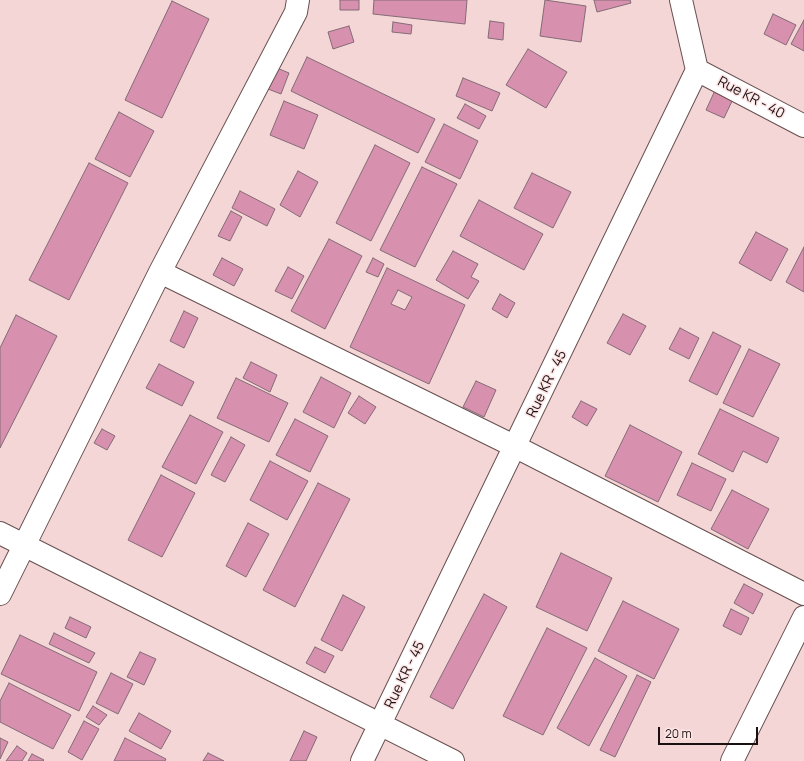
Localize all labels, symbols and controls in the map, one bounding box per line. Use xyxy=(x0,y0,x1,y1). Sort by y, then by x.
street label: Rue KR - 40 xyxy=(715,73,787,123)
street label: Rue KR - 45 xyxy=(523,347,571,421)
street label: Rue KR - 45 xyxy=(381,638,429,712)
scale bar xyxy=(660,719,760,745)
text: 20 m xyxy=(665,725,692,742)

